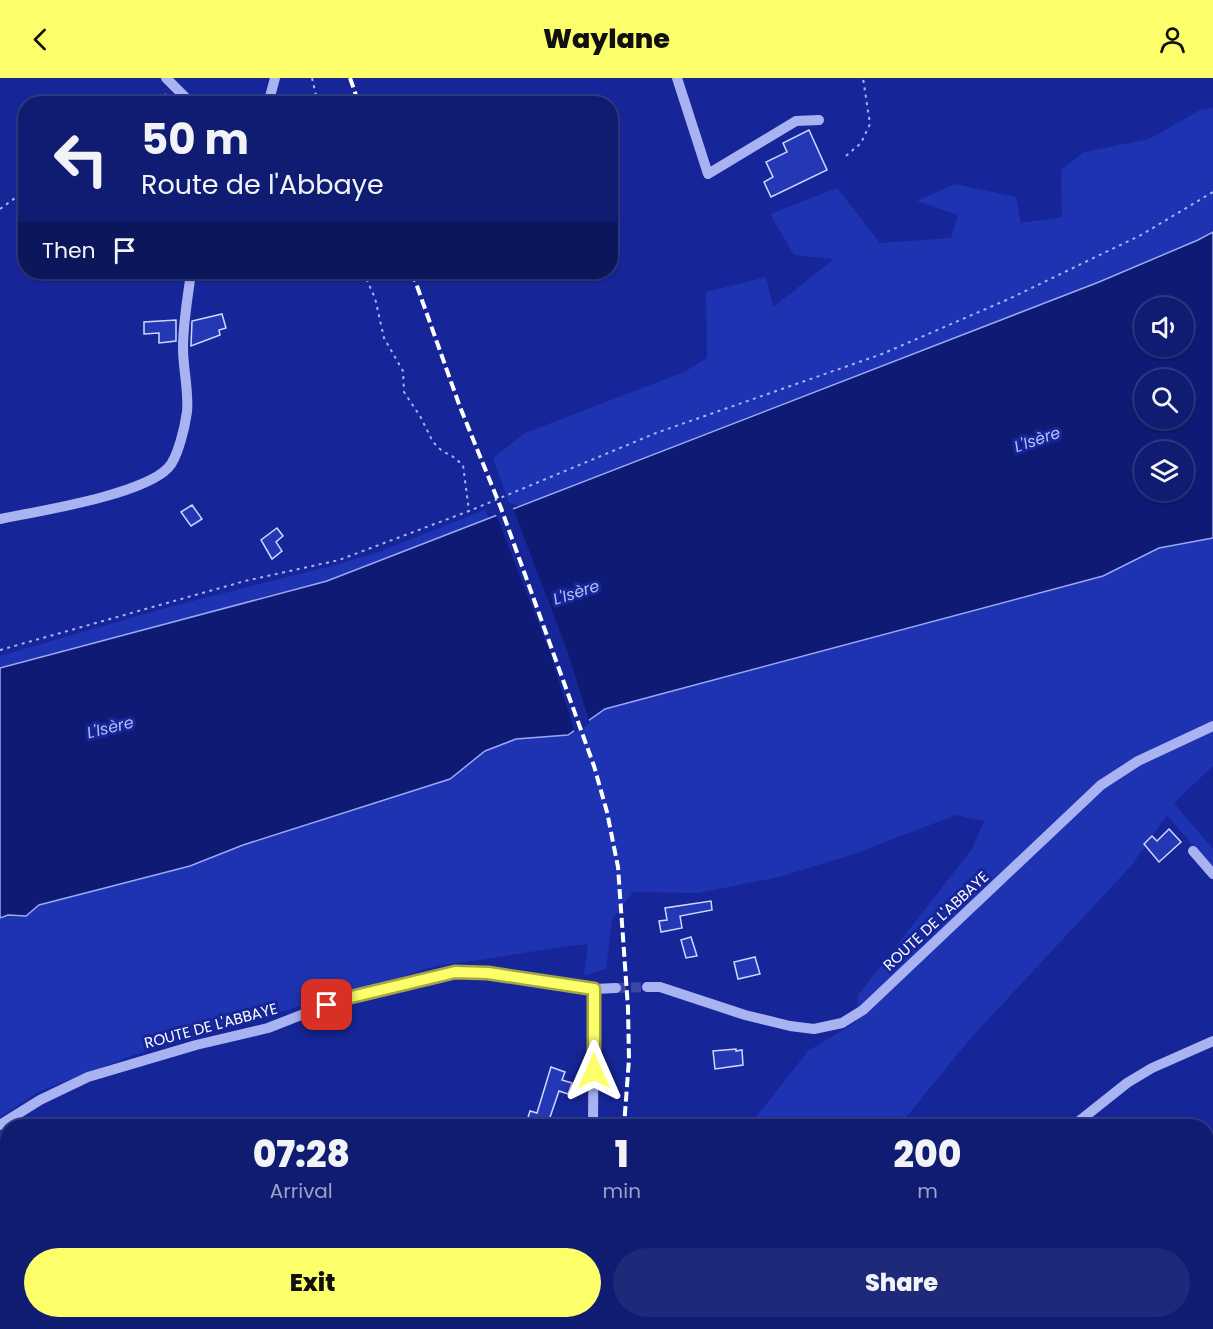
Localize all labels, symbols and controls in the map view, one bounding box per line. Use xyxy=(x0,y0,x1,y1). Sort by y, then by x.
text: Waylane xyxy=(543,20,670,57)
icon: back xyxy=(24,23,57,56)
icon: person xyxy=(1156,23,1189,56)
text: 50 m xyxy=(141,110,249,169)
icon: left xyxy=(42,120,120,198)
text: Route de l'Abbaye xyxy=(141,166,384,203)
icon: arrive xyxy=(108,234,141,267)
text: Then xyxy=(42,235,96,266)
map controls xyxy=(1134,297,1194,501)
button: sound xyxy=(1134,297,1194,357)
button: search xyxy=(1134,369,1194,429)
water label: L'Isère xyxy=(1011,421,1063,458)
button: layers xyxy=(1134,441,1194,501)
water label: L'Isère xyxy=(550,574,602,611)
water label: L'Isère xyxy=(84,711,136,744)
street label: ROUTE DE L'ABBAYE xyxy=(878,866,993,975)
pin xyxy=(301,979,352,1030)
icon: arrive xyxy=(310,988,343,1021)
street label: ROUTE DE L'ABBAYE xyxy=(142,998,280,1053)
position arrow xyxy=(562,1039,626,1103)
text: 07:28 xyxy=(253,1129,350,1180)
text: 1 xyxy=(615,1129,629,1180)
text: 200 xyxy=(894,1129,961,1180)
text: Arrival xyxy=(270,1177,333,1205)
text: min xyxy=(603,1177,641,1205)
text: m xyxy=(917,1177,938,1205)
button: Exit xyxy=(24,1248,601,1317)
button: Share xyxy=(613,1248,1190,1317)

